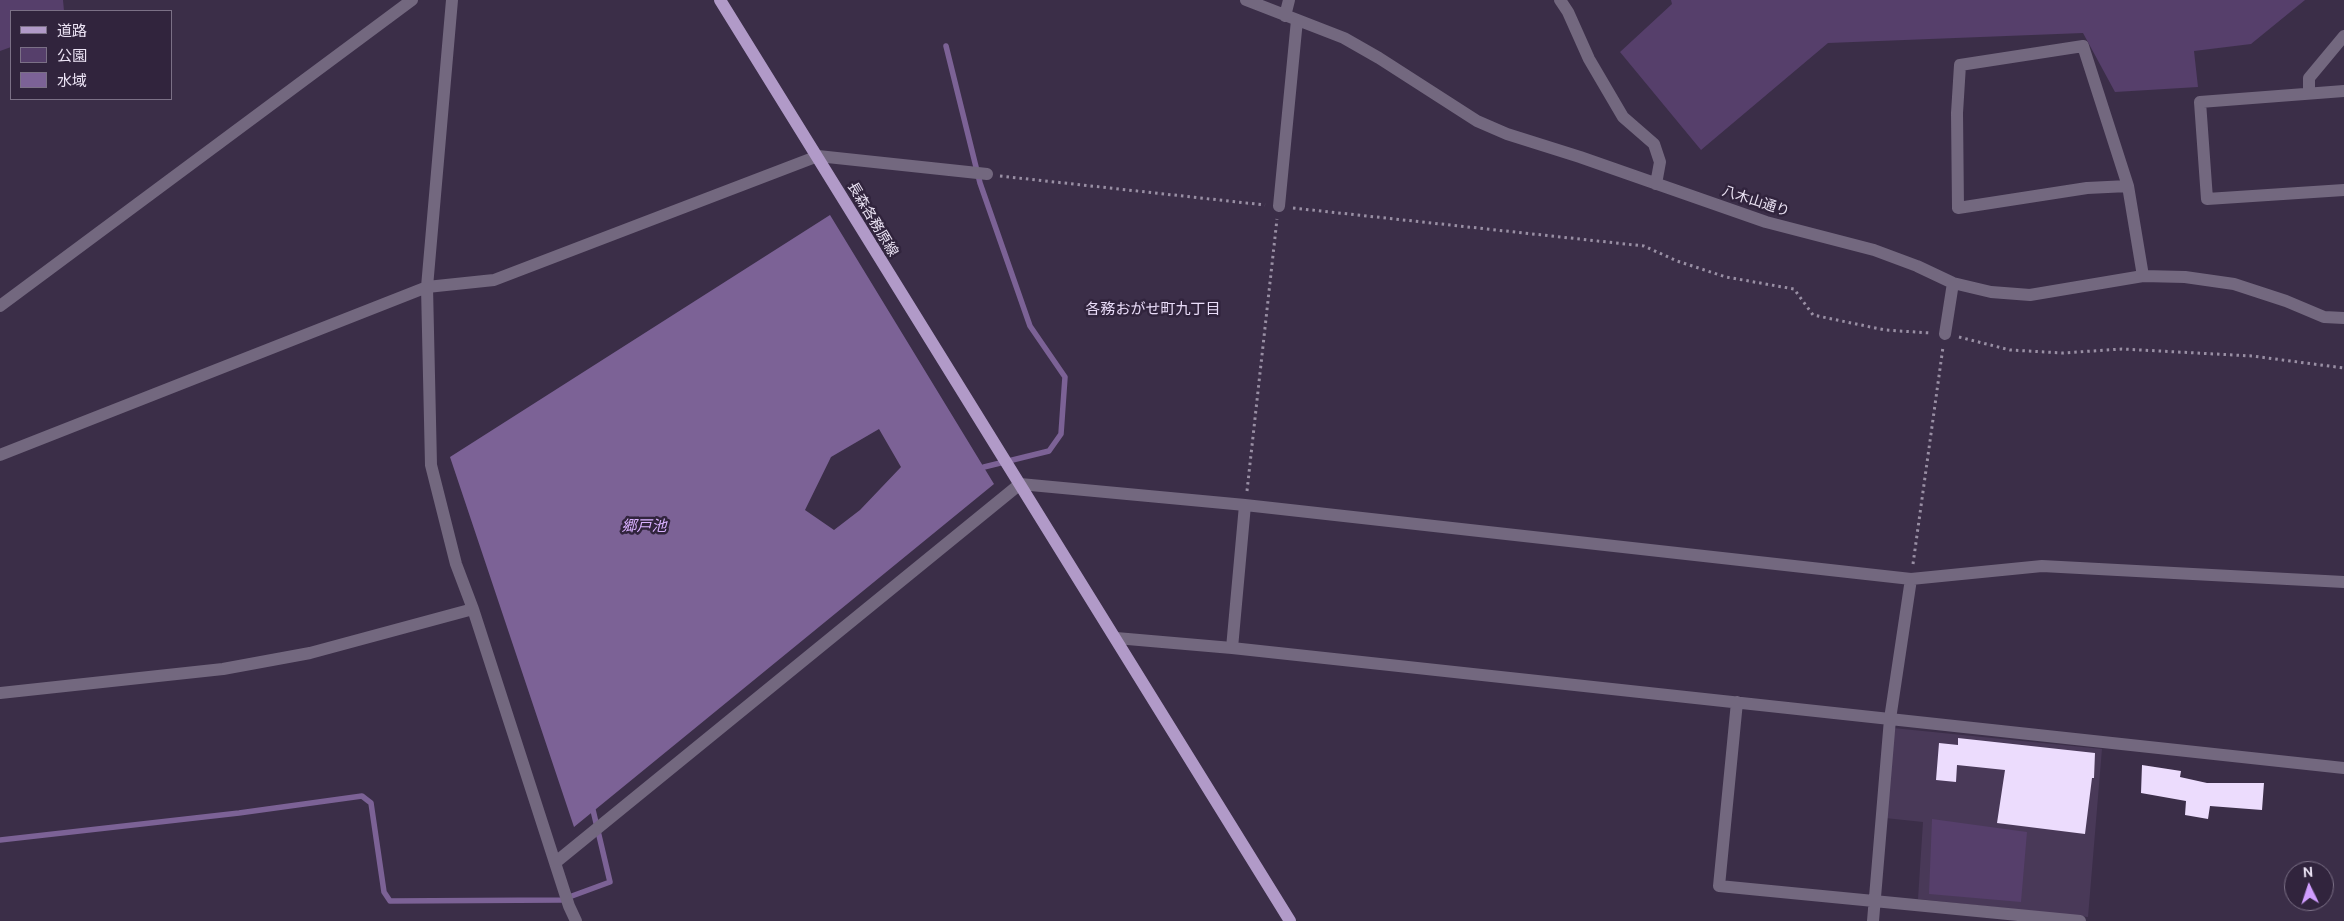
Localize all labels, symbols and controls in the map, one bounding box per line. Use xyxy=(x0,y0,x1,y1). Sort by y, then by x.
legend xyxy=(10,10,172,100)
text: 道路 xyxy=(57,22,87,39)
text: 公園 xyxy=(57,47,87,64)
text: 水域 xyxy=(57,72,87,89)
street label: 長森各務原線 xyxy=(844,179,902,259)
street label: 八木山通り xyxy=(1720,182,1792,220)
district label: 各務おがせ町九丁目 xyxy=(1086,300,1220,318)
water label: 郷戸池 xyxy=(622,517,666,535)
north arrow xyxy=(2284,861,2334,911)
text: N xyxy=(2302,864,2314,880)

